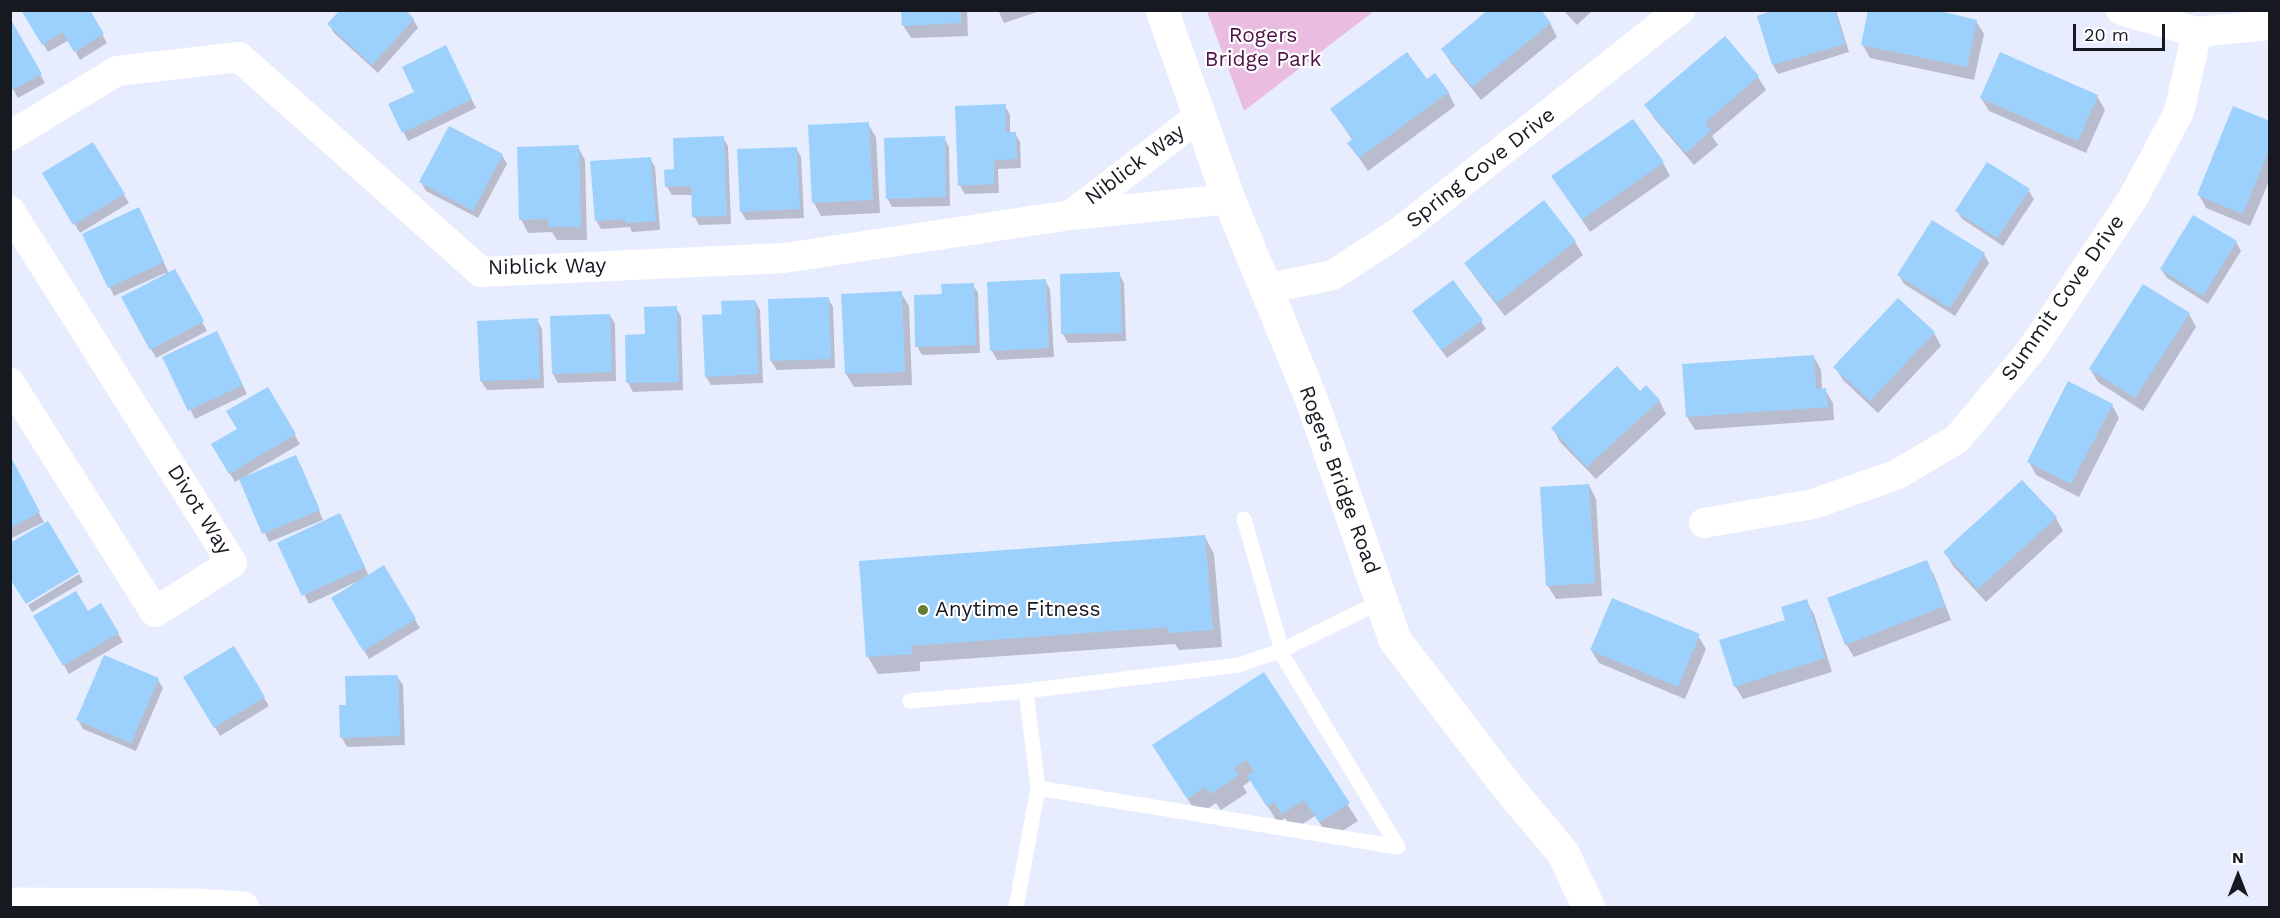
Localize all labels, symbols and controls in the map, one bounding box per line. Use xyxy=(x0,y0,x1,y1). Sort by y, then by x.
scale bar xyxy=(2076,12,2168,50)
park label: Rogers Bridge Park xyxy=(1205,23,1321,73)
text: 20 m xyxy=(2084,24,2129,45)
street label: Spring Cove Drive xyxy=(1402,102,1560,234)
street label: Niblick Way xyxy=(1080,119,1190,211)
street label: Summit Cove Drive xyxy=(1996,210,2130,386)
street label: Niblick Way xyxy=(488,253,606,281)
street label: Rogers Bridge Road xyxy=(1293,382,1385,578)
street label: Divot Way xyxy=(161,460,237,560)
place label: Anytime Fitness xyxy=(935,597,1101,623)
marker: Anytime Fitness xyxy=(916,603,930,617)
north arrow xyxy=(2208,846,2268,906)
text: N xyxy=(2232,848,2244,867)

